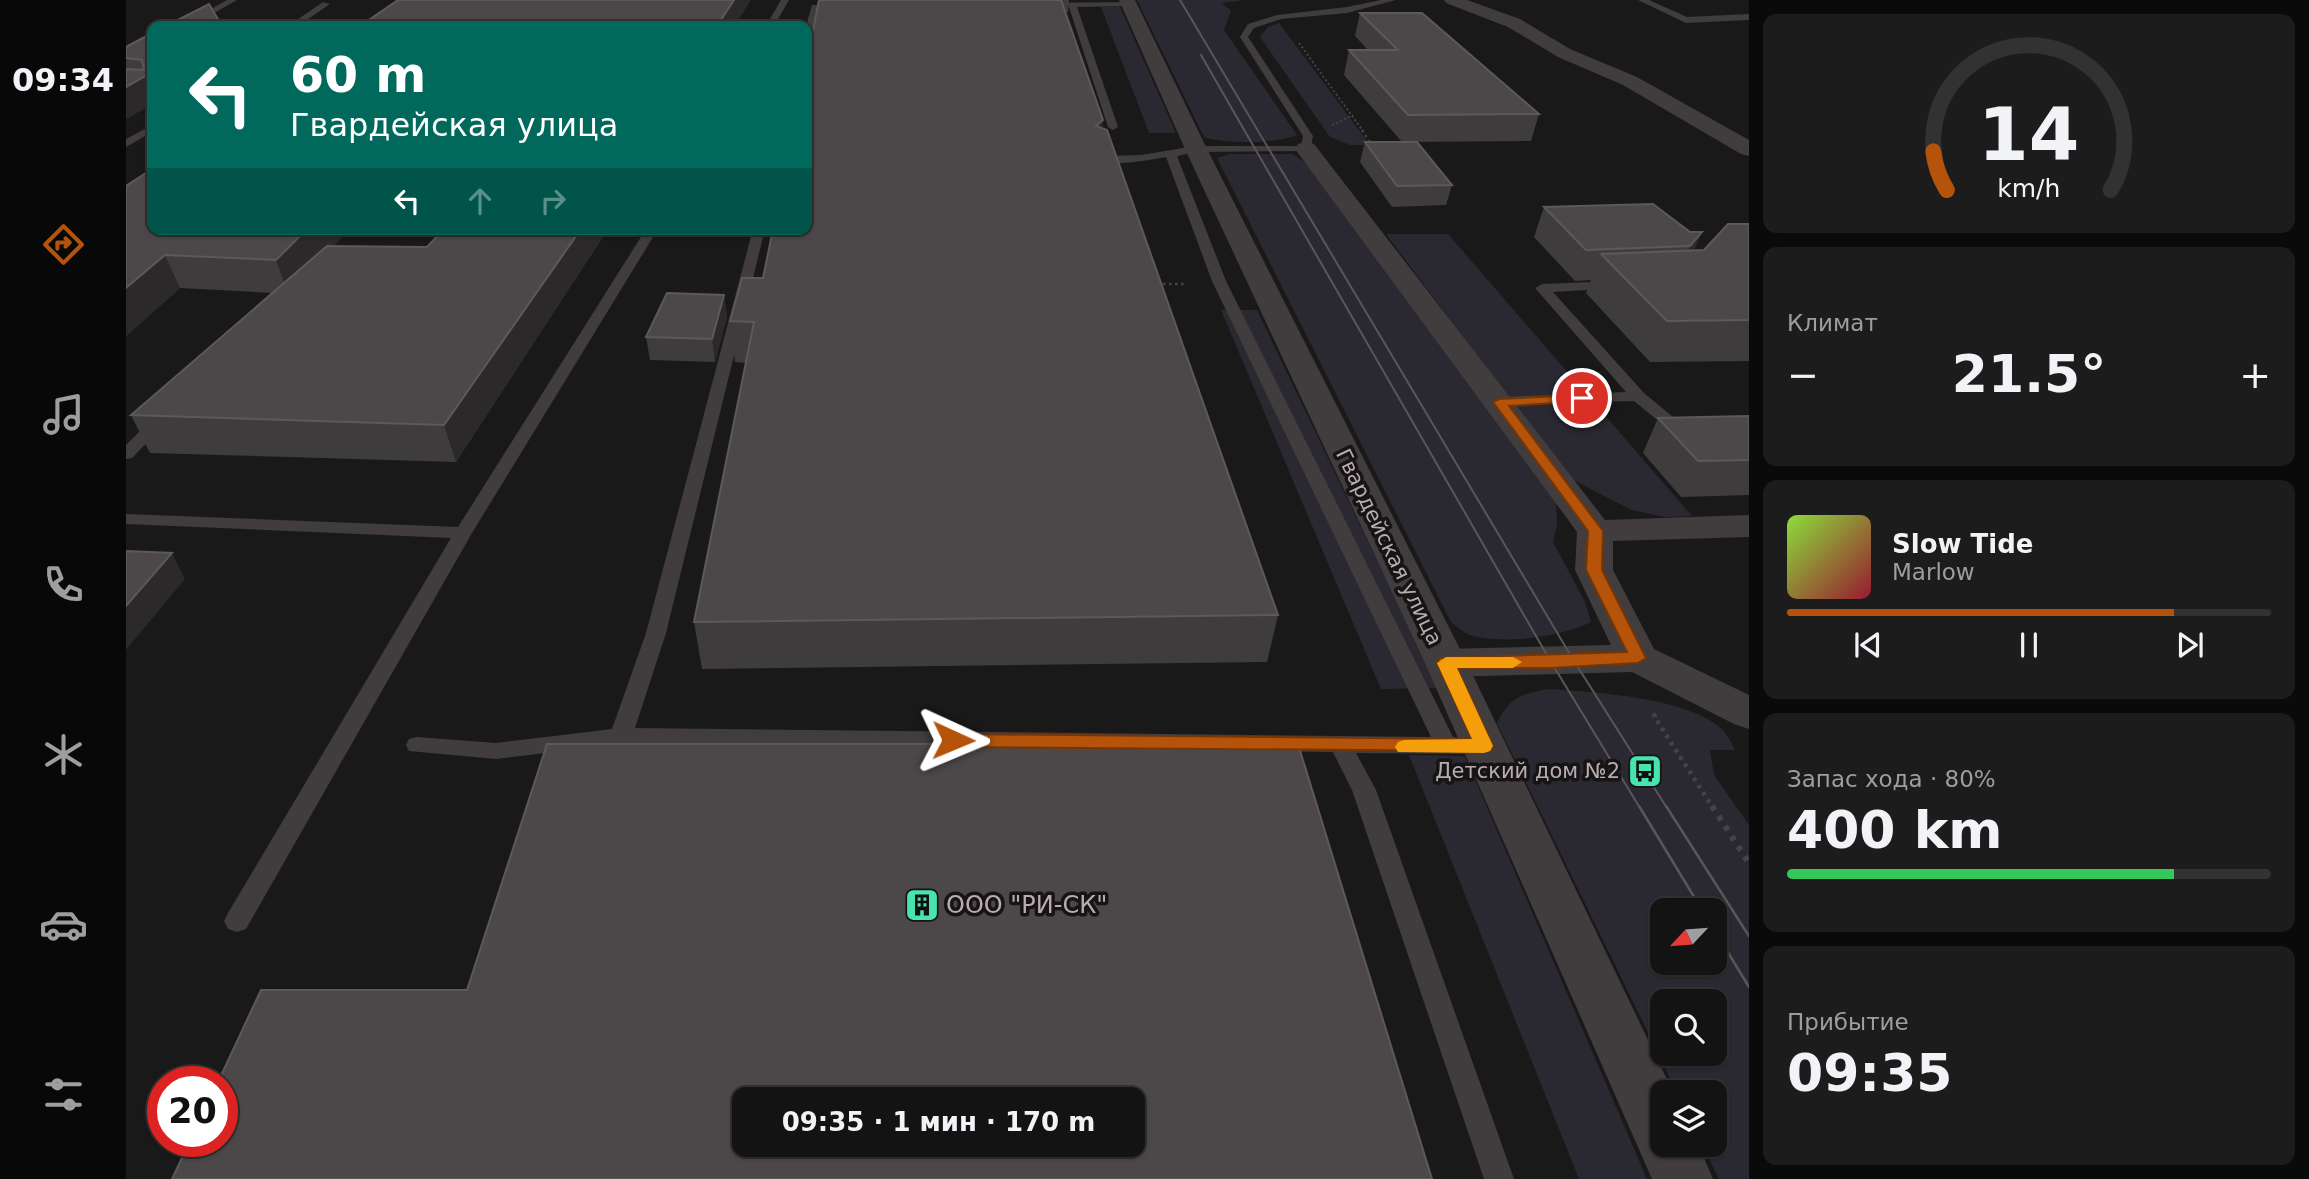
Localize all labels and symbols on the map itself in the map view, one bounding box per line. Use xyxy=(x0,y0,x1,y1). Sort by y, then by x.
pin xyxy=(1552,368,1612,428)
street label: Гвардейская улица xyxy=(1331,445,1447,649)
position arrow xyxy=(916,703,990,777)
bus stop icon: Детский дом №2 xyxy=(1626,752,1664,790)
place label: Детский дом №2 xyxy=(1435,759,1620,783)
building icon: ООО "РИ-СК" xyxy=(903,886,941,924)
place label: ООО "РИ-СК" xyxy=(946,891,1107,919)
north arrow xyxy=(1650,898,1727,975)
speed limit sign: 20 xyxy=(147,1066,238,1157)

